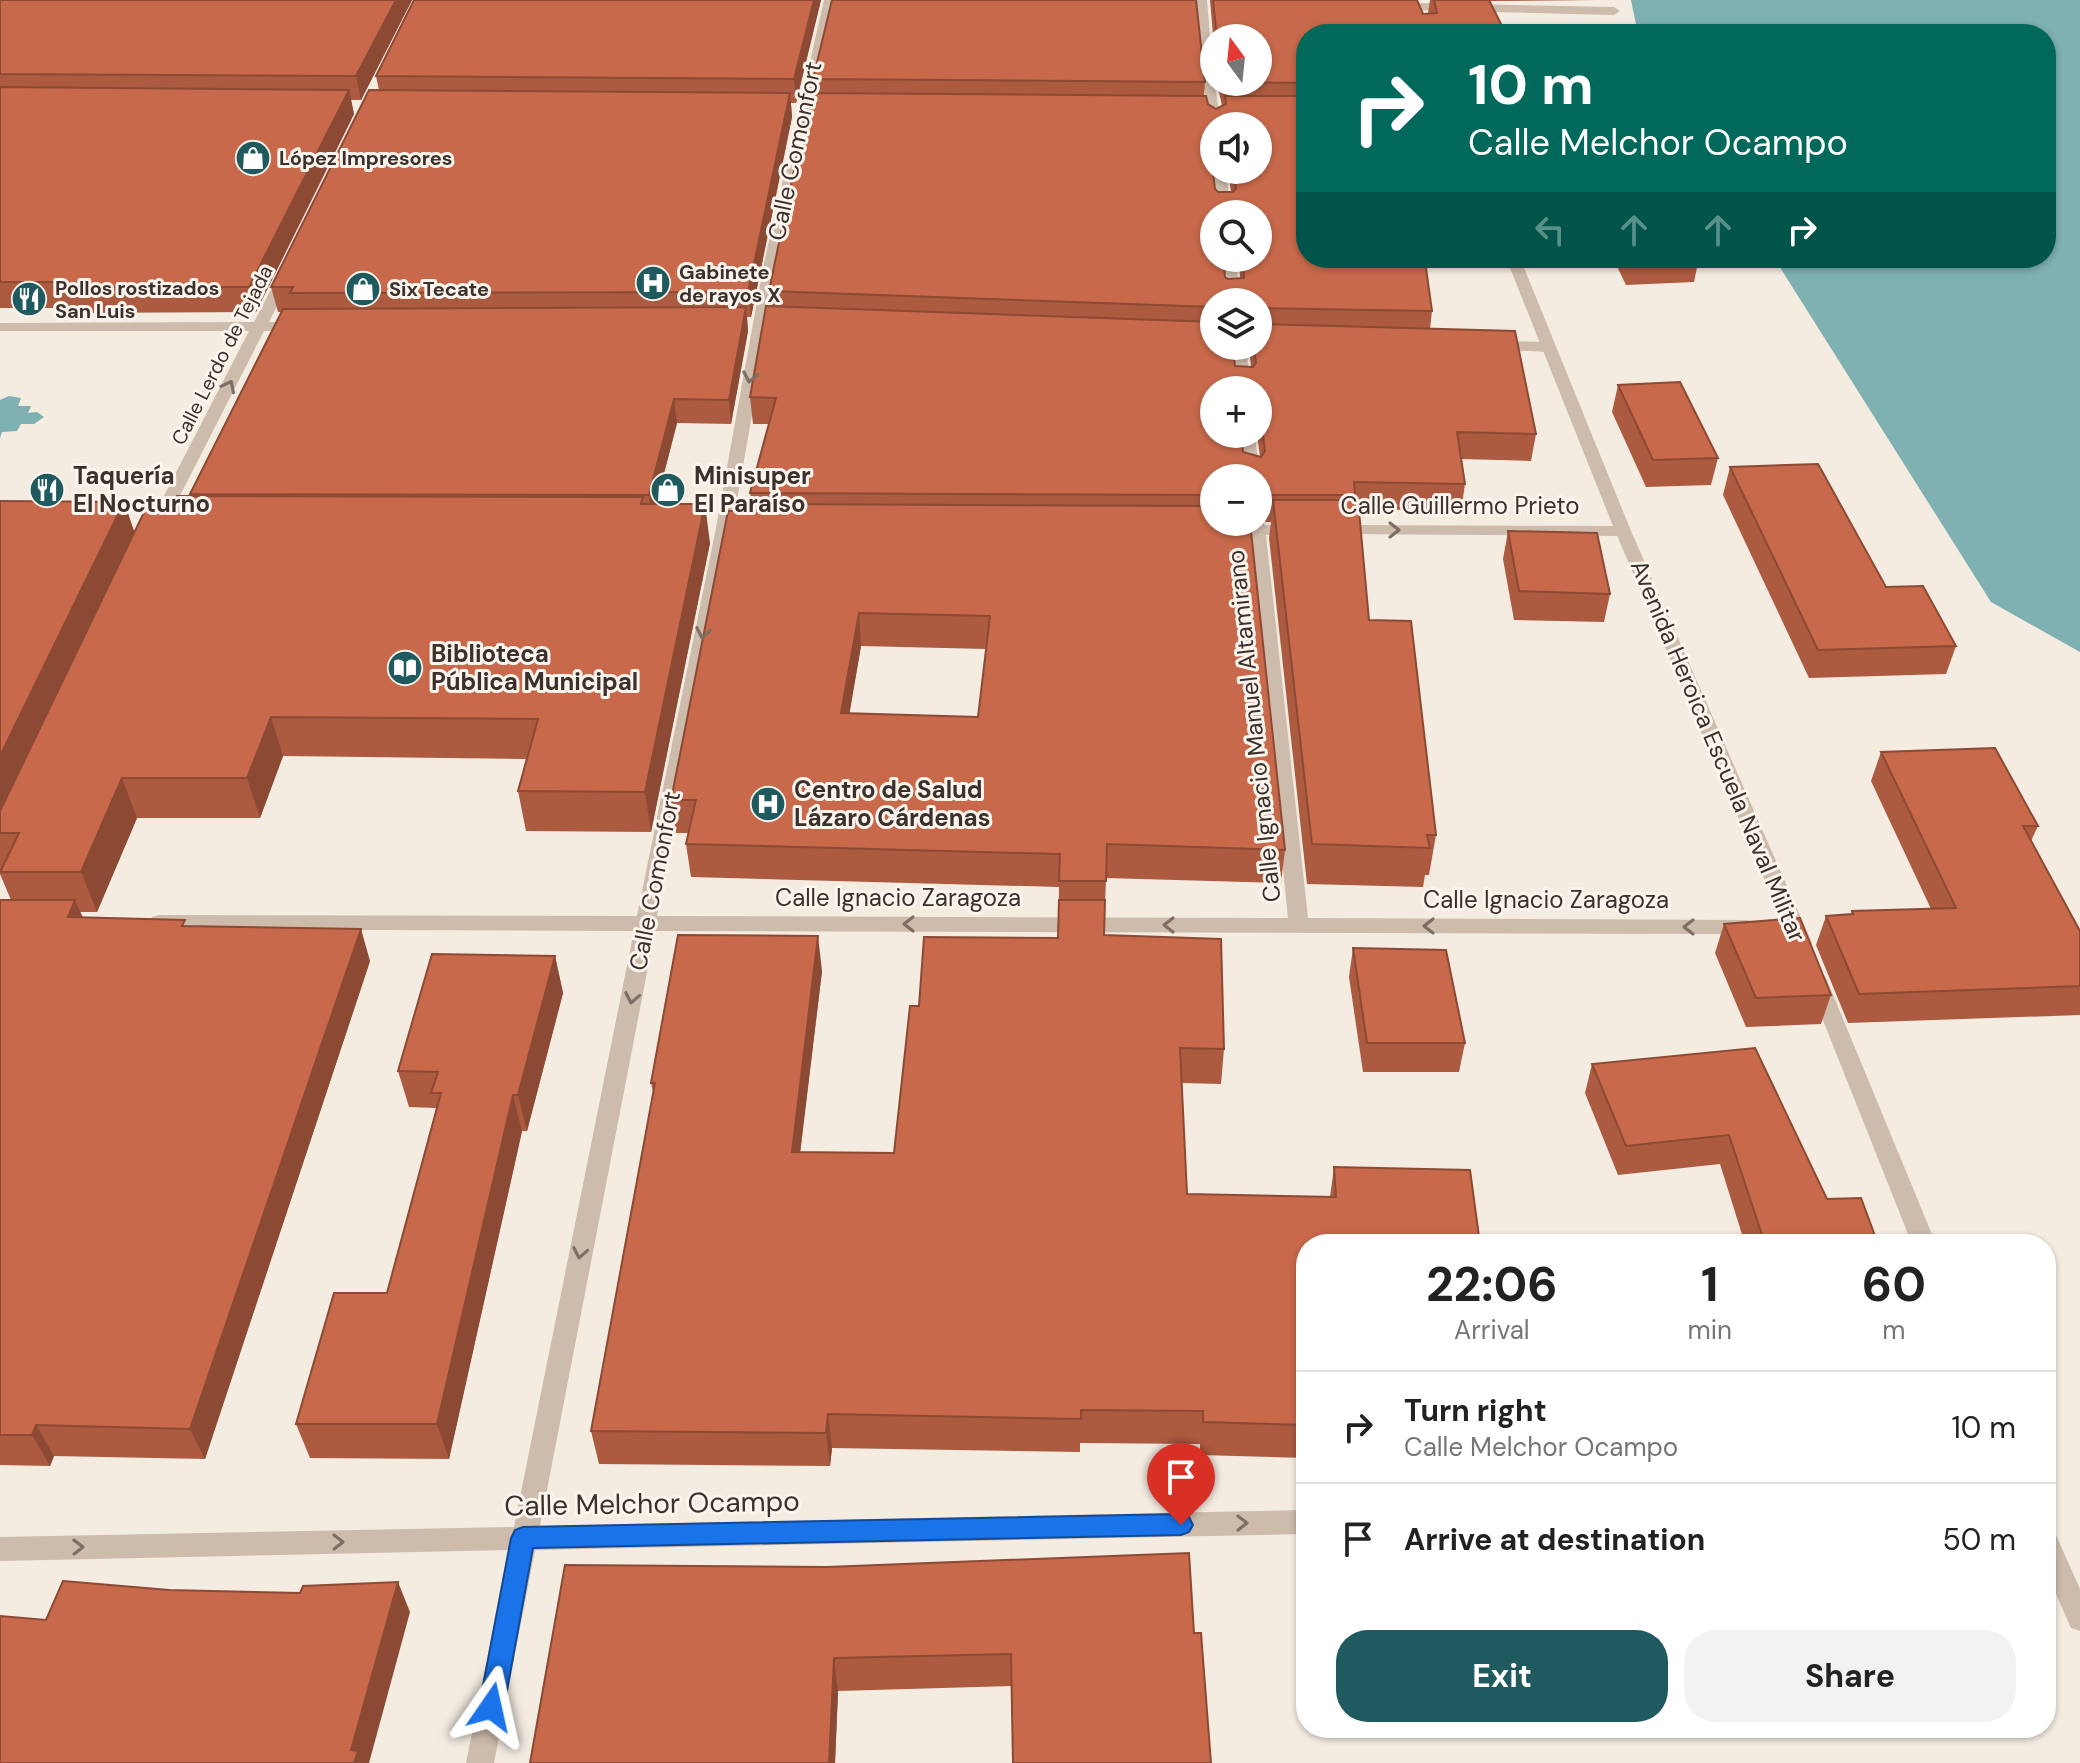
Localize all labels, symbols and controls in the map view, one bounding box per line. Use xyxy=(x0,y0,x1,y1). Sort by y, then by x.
north arrow xyxy=(1200,24,1272,96)
map controls xyxy=(1200,24,1272,536)
text: 10 m xyxy=(1468,48,1594,121)
icon: right xyxy=(1336,56,1440,160)
street label: Calle Comonfort xyxy=(760,59,829,243)
button: sound xyxy=(1200,112,1272,184)
text: Calle Melchor Ocampo xyxy=(1468,119,1848,166)
shop icon: López Impresores xyxy=(234,139,272,177)
place label: López Impresores xyxy=(279,145,453,171)
button: search xyxy=(1200,200,1272,272)
icon: left xyxy=(1528,208,1572,252)
icon: ahead xyxy=(1612,208,1656,252)
icon: ahead xyxy=(1696,208,1740,252)
icon: right xyxy=(1780,208,1824,252)
place label: Gabinete de rayos X xyxy=(679,259,781,308)
street label: Calle Lerdo de Tejada xyxy=(165,261,279,449)
hospital icon: Gabinete de rayos X xyxy=(634,264,672,302)
shop icon: Six Tecate xyxy=(344,270,382,308)
place label: Pollos rostizados San Luis xyxy=(55,275,219,324)
place label: Six Tecate xyxy=(389,276,489,302)
restaurant icon: Pollos rostizados San Luis xyxy=(10,280,48,318)
button: layers xyxy=(1200,288,1272,360)
one-way arrow xyxy=(742,371,759,384)
button: + xyxy=(1200,376,1272,448)
one-way arrow xyxy=(219,380,234,395)
place label: Taquería El Nocturno xyxy=(73,460,210,519)
place label: Minisuper El Paraíso xyxy=(694,460,811,519)
button: − xyxy=(1200,464,1272,536)
restaurant icon: Taquería El Nocturno xyxy=(28,471,66,509)
shop icon: Minisuper El Paraíso xyxy=(649,471,687,509)
street label: Calle Guillermo Prieto xyxy=(1341,490,1580,521)
one-way arrow xyxy=(1388,521,1401,539)
street label: Calle Ignacio Manuel Altamirano xyxy=(1220,548,1287,904)
street label: Avenida Heroica Escuela Naval Militar xyxy=(1624,555,1813,947)
one-way arrow xyxy=(696,626,713,640)
place label: Biblioteca Pública Municipal xyxy=(431,638,638,697)
library icon: Biblioteca Pública Municipal xyxy=(386,649,424,687)
place label: Centro de Salud Lázaro Cárdenas xyxy=(794,774,990,833)
hospital icon: Centro de Salud Lázaro Cárdenas xyxy=(749,785,787,823)
street label: Calle Comonfort xyxy=(622,789,687,973)
street label: Calle Ignacio Zaragoza xyxy=(775,882,1021,913)
street label: Calle Ignacio Zaragoza xyxy=(1423,884,1669,915)
one-way arrow xyxy=(902,915,915,933)
one-way arrow xyxy=(1162,916,1175,934)
one-way arrow xyxy=(1422,917,1435,935)
one-way arrow xyxy=(1682,918,1695,936)
one-way arrow xyxy=(624,991,641,1005)
one-way arrow xyxy=(572,1246,589,1259)
text: 22:06 xyxy=(1426,1253,1558,1316)
text: 1 xyxy=(1701,1253,1719,1316)
text: 60 xyxy=(1862,1253,1926,1316)
text: Arrival xyxy=(1454,1313,1530,1347)
text: min xyxy=(1688,1313,1732,1347)
text: m xyxy=(1882,1313,1906,1347)
text: Turn right xyxy=(1404,1391,1547,1430)
icon: right xyxy=(1336,1405,1380,1449)
text: 10 m xyxy=(1951,1408,2016,1447)
text: Calle Melchor Ocampo xyxy=(1404,1430,1678,1464)
pin xyxy=(1147,1443,1215,1525)
icon: arrive xyxy=(1159,1455,1203,1499)
street label: Calle Melchor Ocampo xyxy=(504,1482,800,1525)
one-way arrow xyxy=(1236,1515,1249,1532)
icon: arrive xyxy=(1336,1517,1380,1561)
text: Arrive at destination xyxy=(1404,1520,1705,1559)
text: 50 m xyxy=(1942,1520,2016,1559)
one-way arrow xyxy=(332,1533,345,1550)
one-way arrow xyxy=(72,1539,85,1556)
button: Exit xyxy=(1336,1630,1668,1722)
button: Share xyxy=(1684,1630,2016,1722)
position arrow xyxy=(449,1665,533,1749)

